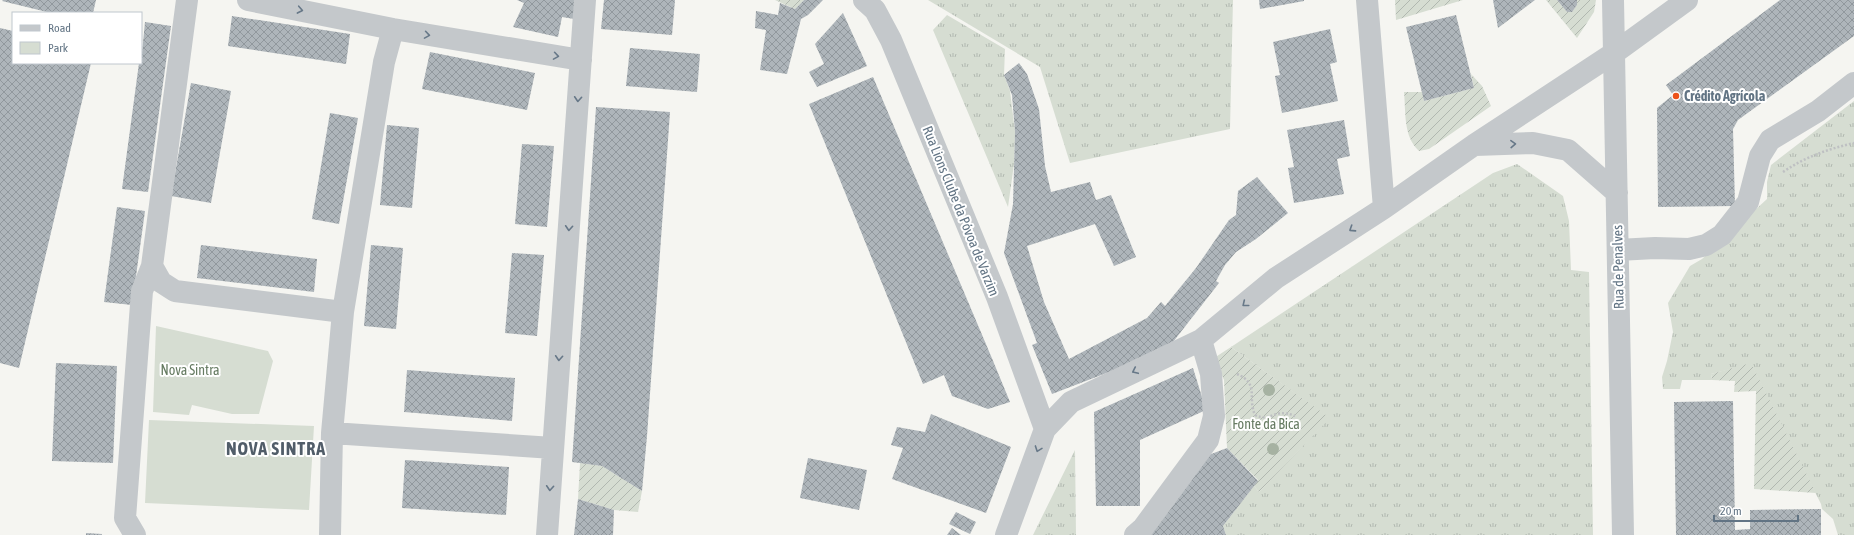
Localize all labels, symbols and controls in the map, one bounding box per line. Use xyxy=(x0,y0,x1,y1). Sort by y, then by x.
one-way arrow xyxy=(297,6,303,14)
legend xyxy=(12,12,142,64)
text: Road xyxy=(48,21,71,35)
one-way arrow xyxy=(424,30,430,38)
text: Park xyxy=(48,41,69,55)
one-way arrow xyxy=(553,51,559,60)
place label: Crédito Agrícola xyxy=(1684,88,1766,104)
marker: Crédito Agrícola xyxy=(1671,91,1681,101)
one-way arrow xyxy=(573,96,582,102)
street label: Rua Lions Clube da Póvoa de Varzim xyxy=(920,124,1002,298)
one-way arrow xyxy=(1510,139,1516,148)
one-way arrow xyxy=(1349,224,1356,231)
one-way arrow xyxy=(564,225,573,231)
street label: Rua de Penalves xyxy=(1609,225,1627,309)
one-way arrow xyxy=(1243,299,1250,306)
one-way arrow xyxy=(555,355,564,361)
park label: Nova Sintra xyxy=(160,362,220,378)
one-way arrow xyxy=(1132,366,1140,374)
park label: Fonte da Bica xyxy=(1232,416,1300,432)
district label: NOVA SINTRA xyxy=(226,438,326,459)
one-way arrow xyxy=(1034,445,1042,452)
one-way arrow xyxy=(546,485,555,491)
scale bar xyxy=(1714,497,1798,523)
text: 20 m xyxy=(1720,504,1742,518)

